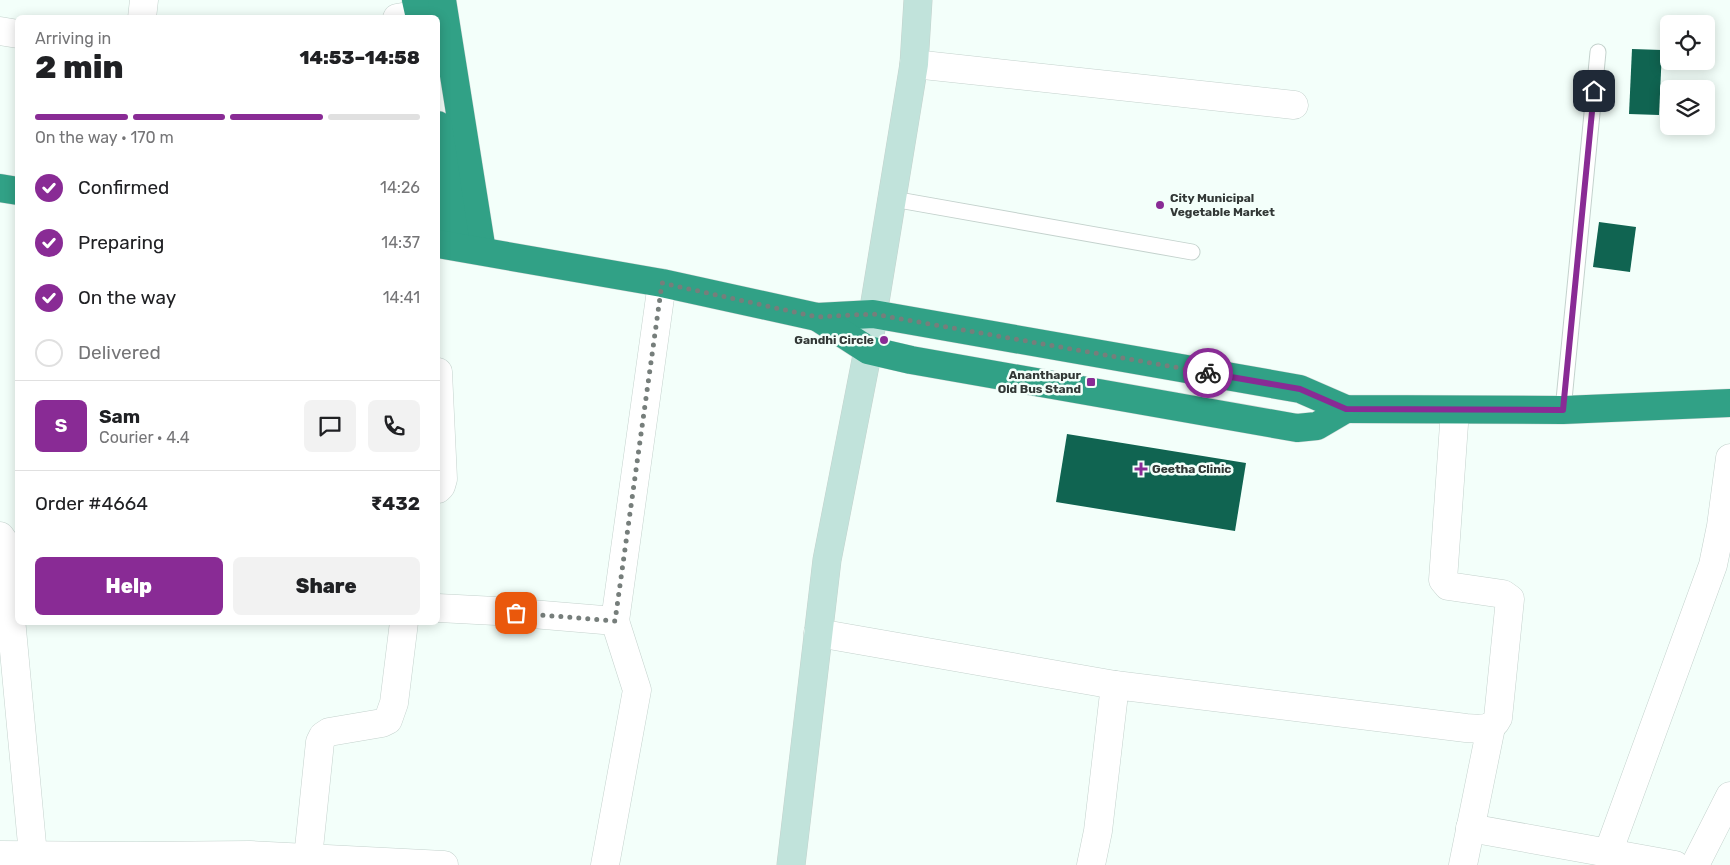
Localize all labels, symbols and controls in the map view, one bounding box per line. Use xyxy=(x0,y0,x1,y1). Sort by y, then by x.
map controls xyxy=(1660,15,1715,135)
button: locate xyxy=(1660,15,1715,70)
text: Arriving in xyxy=(35,29,111,48)
text: 14:53–14:58 xyxy=(300,46,420,69)
text: 2 min xyxy=(35,48,124,86)
pin xyxy=(1573,70,1615,112)
icon: home xyxy=(1580,77,1608,105)
button: layers xyxy=(1660,80,1715,135)
text: On the way · 170 m xyxy=(35,128,174,147)
icon: check xyxy=(35,174,63,202)
text: Confirmed xyxy=(78,176,169,199)
text: 14:26 xyxy=(380,178,420,197)
place label: City Municipal Vegetable Market xyxy=(1170,191,1275,219)
marker: City Municipal Vegetable Market xyxy=(1154,199,1166,211)
icon: check xyxy=(35,229,63,257)
text: Preparing xyxy=(78,231,164,254)
text: 14:37 xyxy=(381,233,420,252)
icon: check xyxy=(35,284,63,312)
text: On the way xyxy=(78,286,176,309)
text: 14:41 xyxy=(383,288,420,307)
place label: Gandhi Circle xyxy=(794,333,874,347)
marker: Gandhi Circle xyxy=(878,334,890,346)
text: Delivered xyxy=(78,341,161,364)
courier xyxy=(1183,348,1233,398)
icon: bike xyxy=(1194,359,1222,387)
place label: Ananthapur Old Bus Stand xyxy=(998,368,1082,396)
marker: Ananthapur Old Bus Stand xyxy=(1085,376,1097,388)
button: chat xyxy=(304,400,356,452)
button: phone xyxy=(368,400,420,452)
text: Sam xyxy=(99,405,140,428)
text: S xyxy=(55,414,67,437)
text: Courier · 4.4 xyxy=(99,428,190,447)
marker: Geetha Clinic xyxy=(1134,462,1148,476)
place label: Geetha Clinic xyxy=(1152,462,1231,476)
text: Order #4664 xyxy=(35,492,148,515)
text: ₹432 xyxy=(371,492,420,515)
button: Help xyxy=(35,557,223,615)
button: Share xyxy=(233,557,420,615)
pin xyxy=(495,592,537,634)
icon: bag xyxy=(502,599,530,627)

